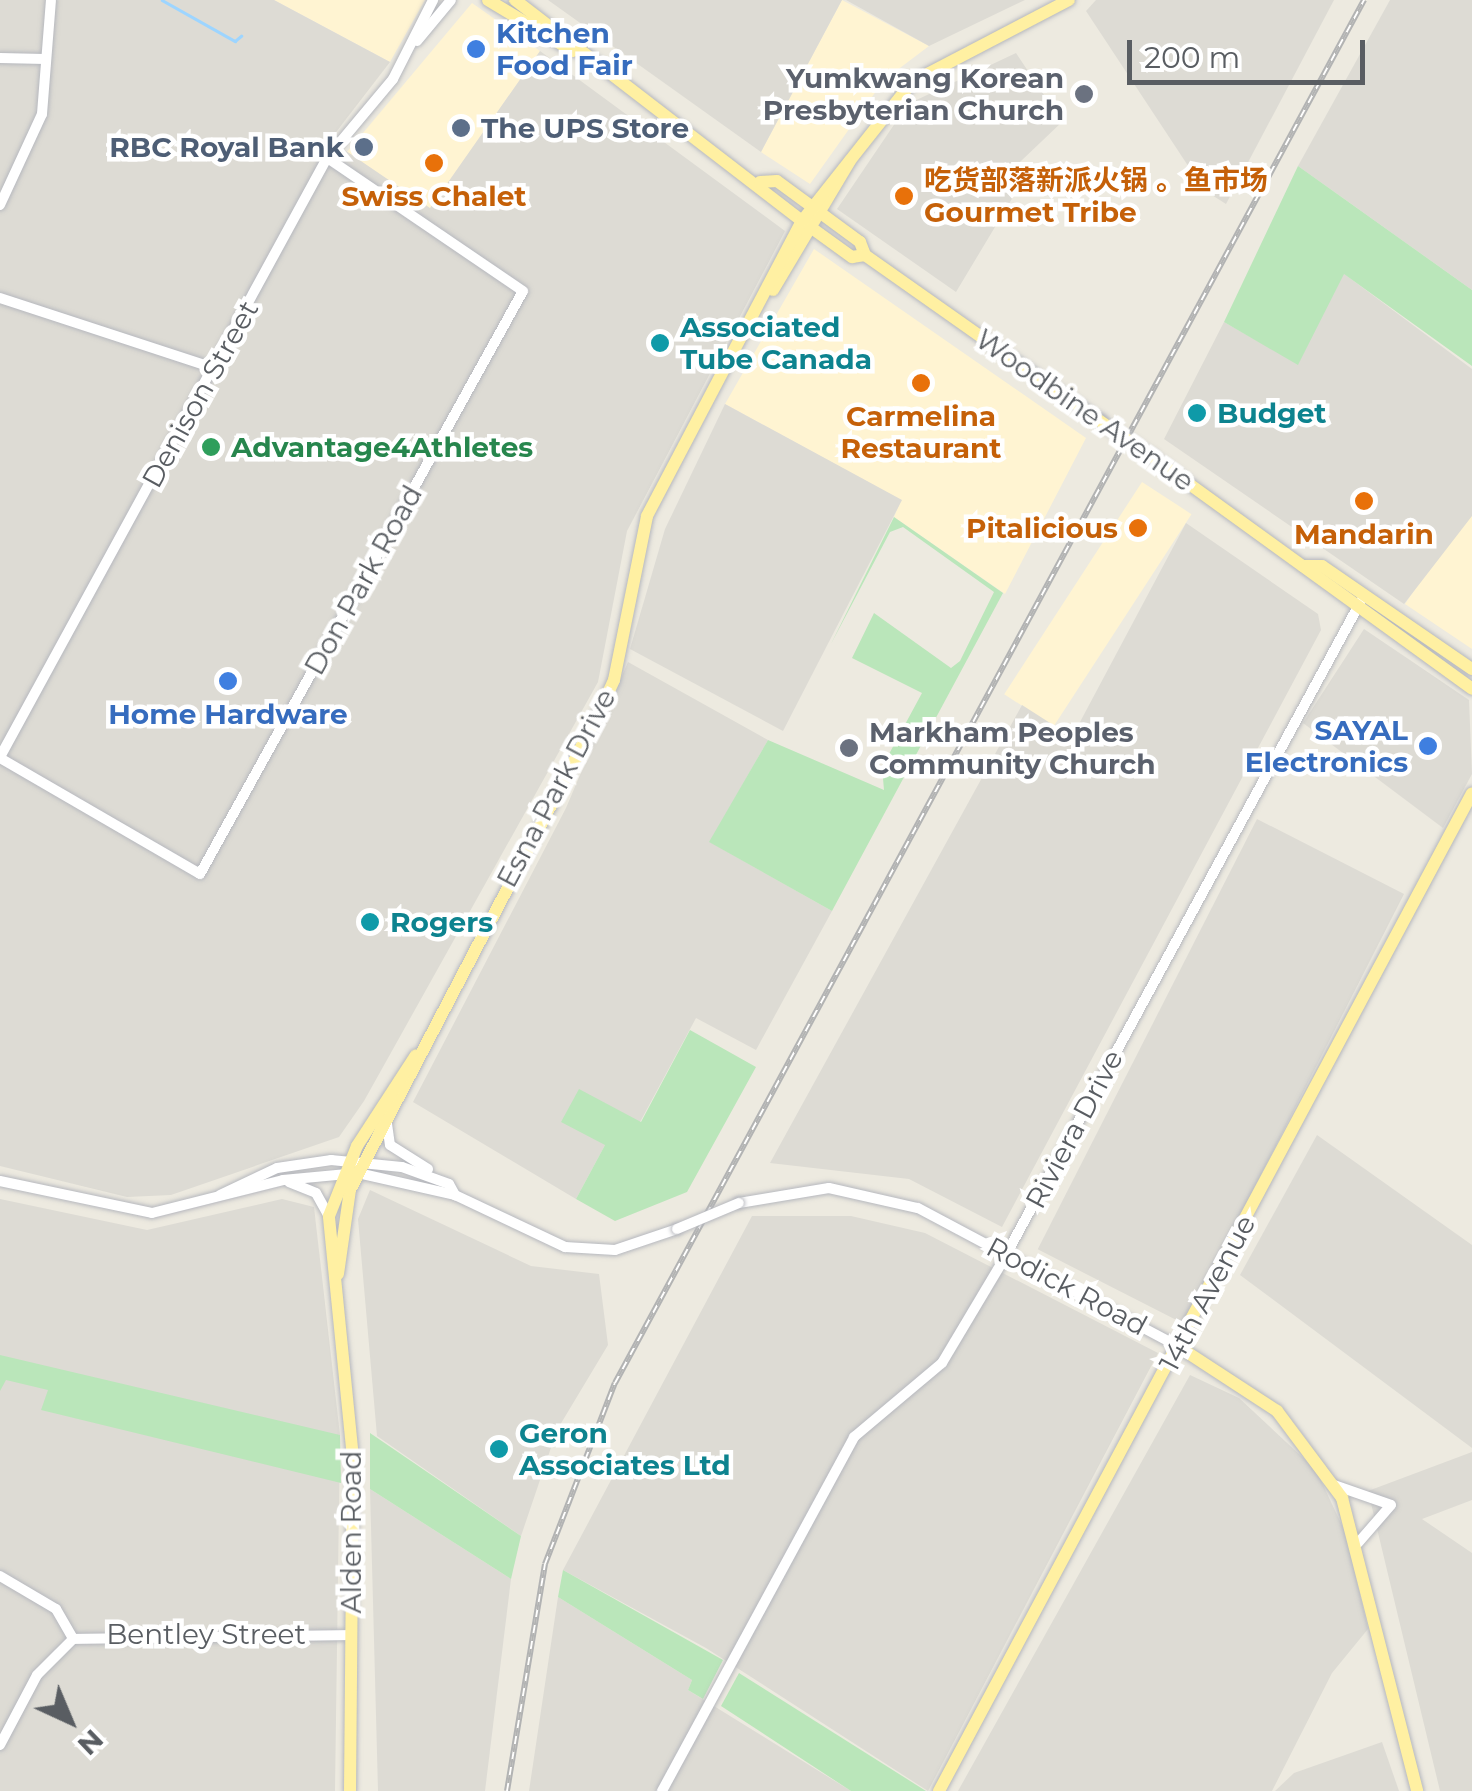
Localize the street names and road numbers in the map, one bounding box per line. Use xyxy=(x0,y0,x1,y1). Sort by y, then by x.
street label: Denison Street xyxy=(135,295,265,493)
street label: Woodbine Avenue xyxy=(969,322,1201,498)
street label: Don Park Road xyxy=(297,479,429,681)
street label: Esna Park Drive xyxy=(490,683,622,893)
street label: Riviera Drive xyxy=(1018,1044,1130,1214)
street label: 14th Avenue xyxy=(1152,1209,1262,1377)
street label: Rodick Road xyxy=(981,1230,1153,1342)
street label: Alden Road xyxy=(334,1451,368,1613)
street label: Bentley Street xyxy=(106,1617,306,1651)

